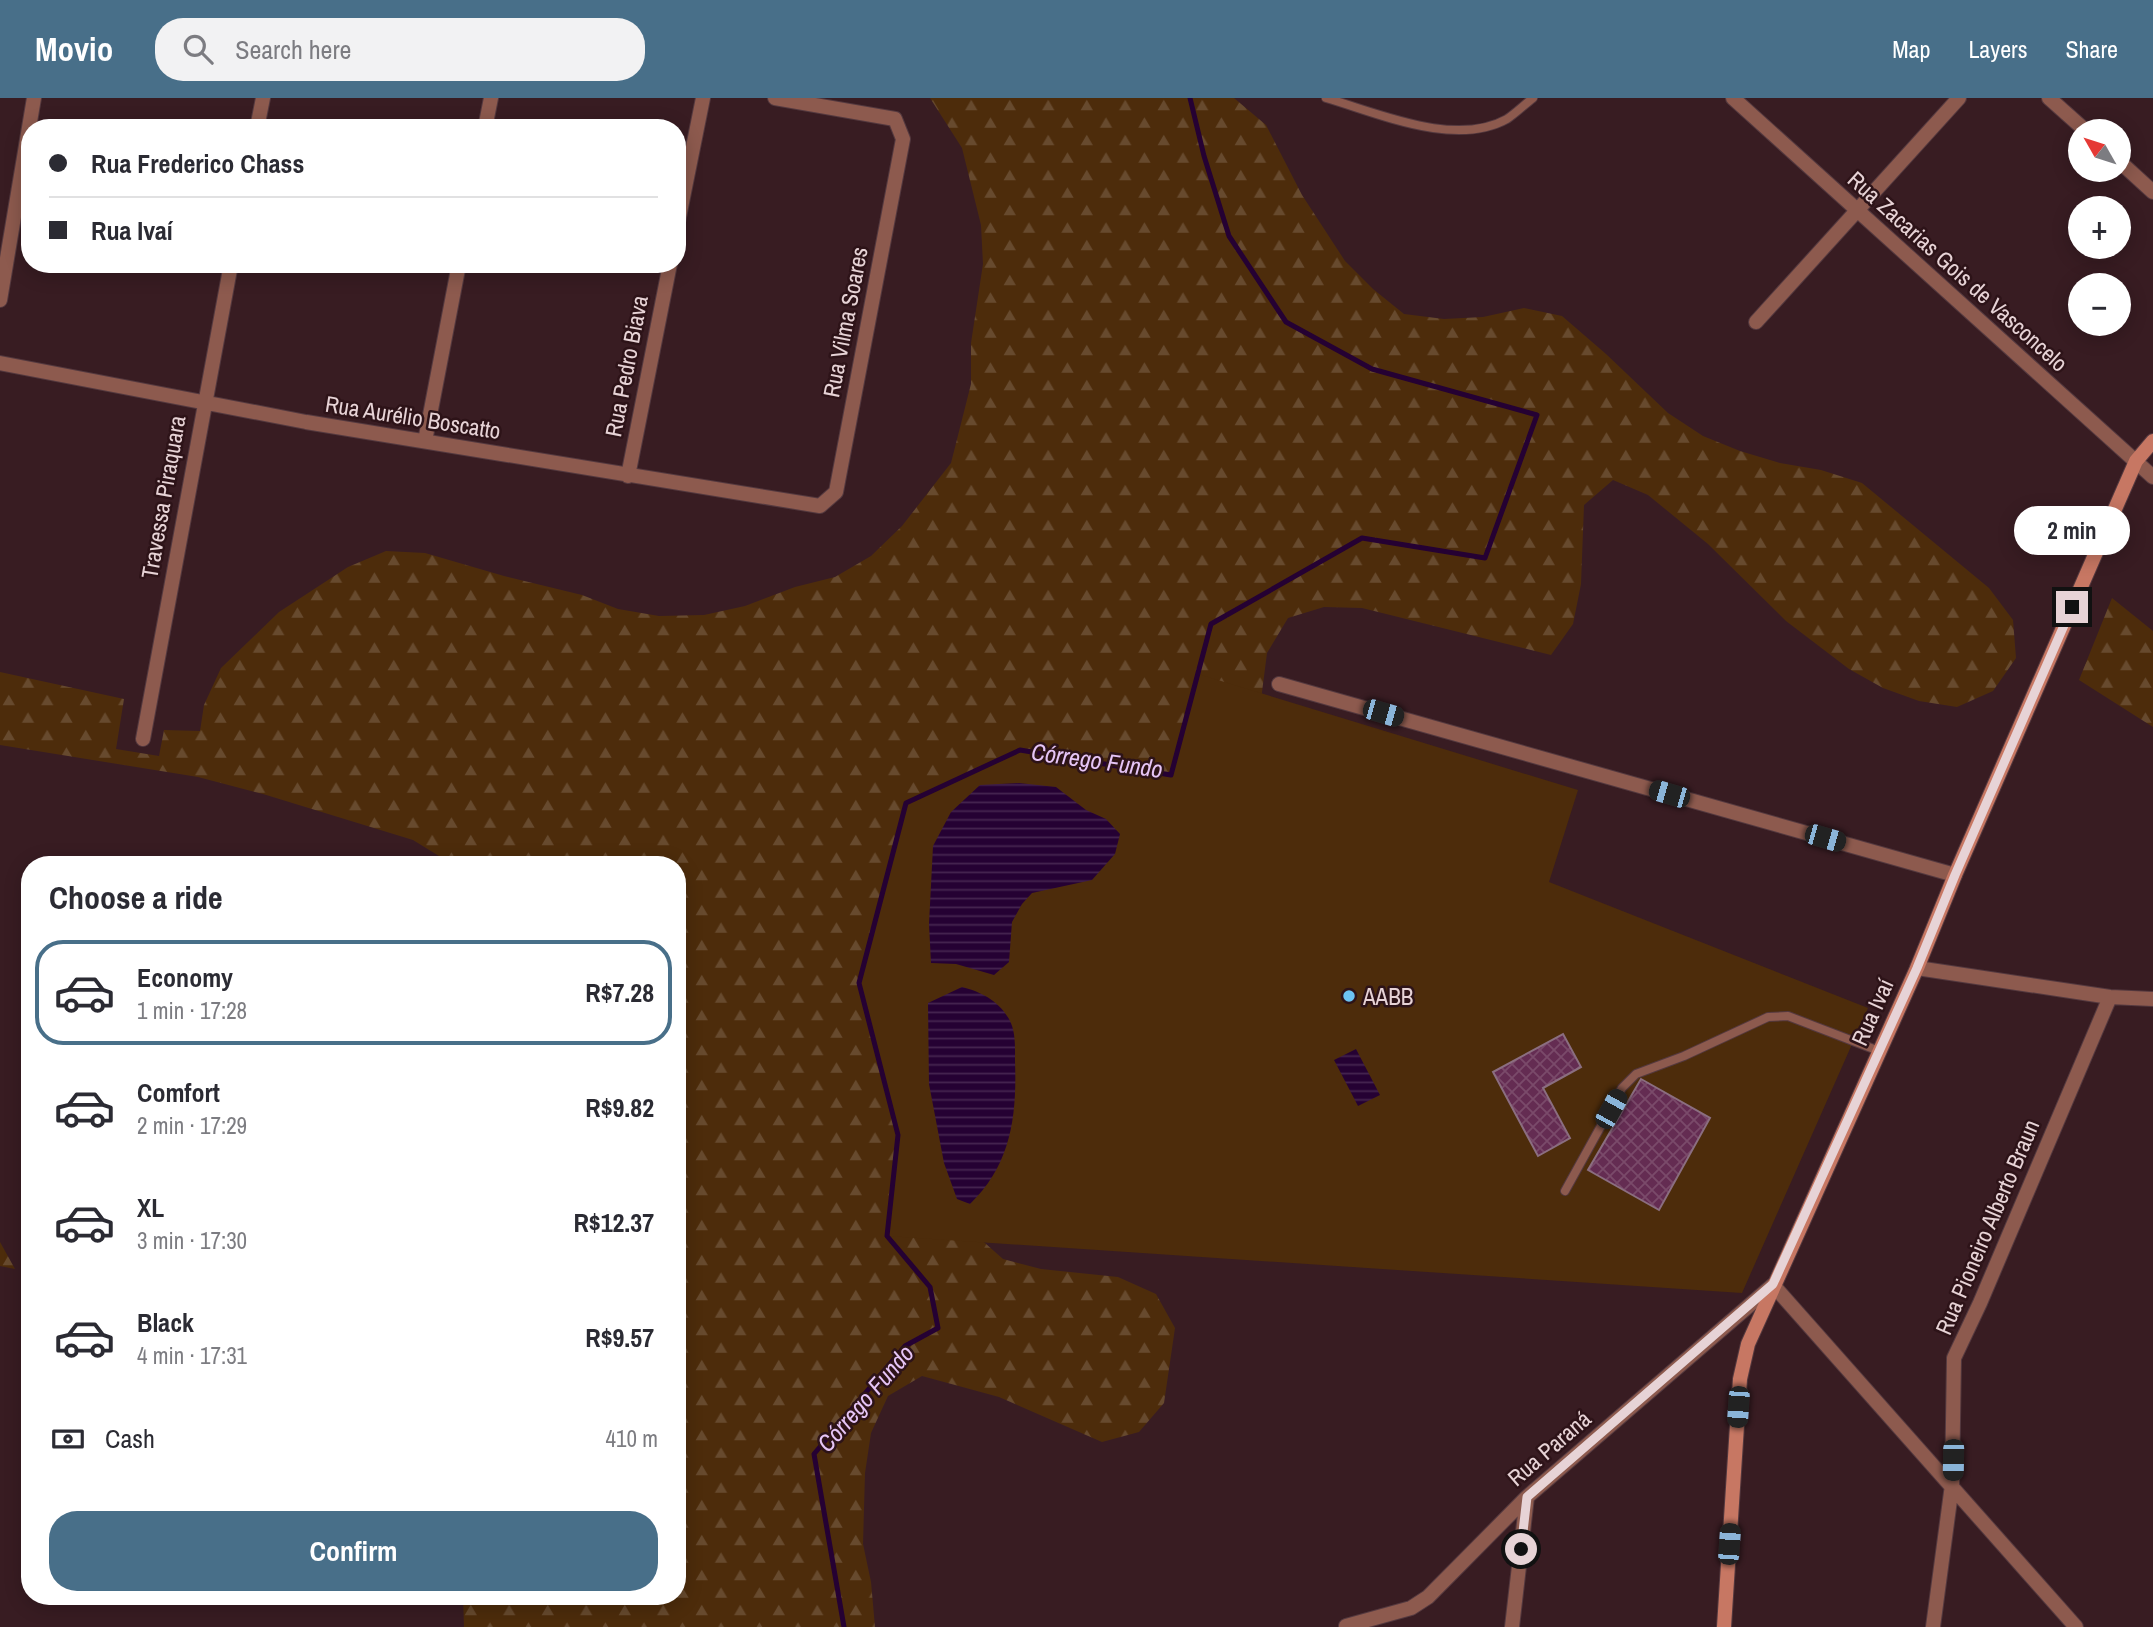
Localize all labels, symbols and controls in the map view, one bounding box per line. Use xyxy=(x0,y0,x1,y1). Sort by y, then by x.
search box xyxy=(155,18,645,81)
text: Movio xyxy=(35,27,113,71)
icon: search xyxy=(179,30,217,68)
text: Search here xyxy=(235,32,351,67)
text: Map xyxy=(1892,33,1930,65)
text: Layers xyxy=(1968,33,2027,65)
text: Share xyxy=(2065,33,2118,65)
north arrow xyxy=(2068,119,2132,182)
map controls xyxy=(2068,119,2131,336)
text: Rua Frederico Chass xyxy=(91,146,304,181)
street label: Rua Zacarias Gois de Vasconcelo xyxy=(1841,164,2075,378)
button: + xyxy=(2068,196,2131,259)
text: Rua Ivaí xyxy=(91,213,173,248)
street label: Rua Vilma Soares xyxy=(815,244,875,400)
button: − xyxy=(2068,273,2131,336)
street label: Rua Pedro Biava xyxy=(597,292,655,439)
street label: Rua Aurélio Boscatto xyxy=(323,388,503,446)
street label: Travessa Piraquara xyxy=(133,413,193,581)
callout: 2 min xyxy=(2014,505,2130,554)
text: 2 min xyxy=(2047,515,2097,546)
route end xyxy=(2056,591,2088,623)
car xyxy=(1360,697,1407,729)
water label: Córrego Fundo xyxy=(1029,735,1165,785)
car xyxy=(1646,778,1693,810)
car xyxy=(1802,822,1849,854)
text: Choose a ride xyxy=(49,876,223,919)
text: Economy xyxy=(137,960,233,995)
icon: car xyxy=(53,961,116,1024)
street label: Rua Ivaí xyxy=(1844,973,1901,1050)
text: R$7.28 xyxy=(585,975,654,1010)
place label: AABB xyxy=(1362,981,1413,1012)
marker: AABB xyxy=(1341,988,1357,1004)
text: 1 min · 17:28 xyxy=(137,995,247,1026)
text: Comfort xyxy=(137,1075,220,1110)
icon: car xyxy=(53,1076,116,1139)
car xyxy=(1592,1086,1631,1132)
text: R$9.82 xyxy=(585,1090,654,1125)
text: 2 min · 17:29 xyxy=(137,1110,247,1141)
street label: Rua Pioneiro Alberto Braun xyxy=(1928,1115,2046,1339)
text: XL xyxy=(137,1190,164,1225)
icon: car xyxy=(53,1191,116,1254)
text: R$12.37 xyxy=(573,1205,654,1240)
text: 3 min · 17:30 xyxy=(137,1225,247,1256)
text: Black xyxy=(137,1305,194,1340)
icon: car xyxy=(53,1306,116,1369)
text: R$9.57 xyxy=(585,1320,654,1355)
water label: Córrego Fundo xyxy=(810,1338,921,1458)
text: 4 min · 17:31 xyxy=(137,1340,247,1371)
car xyxy=(1727,1385,1750,1429)
street label: Rua Paraná xyxy=(1501,1403,1598,1493)
icon: cash xyxy=(49,1420,87,1458)
text: Cash xyxy=(105,1421,155,1456)
text: 410 m xyxy=(606,1423,658,1454)
car xyxy=(1943,1439,1964,1481)
button: Confirm xyxy=(49,1511,658,1591)
car xyxy=(1718,1522,1741,1566)
route start xyxy=(1505,1533,1537,1565)

